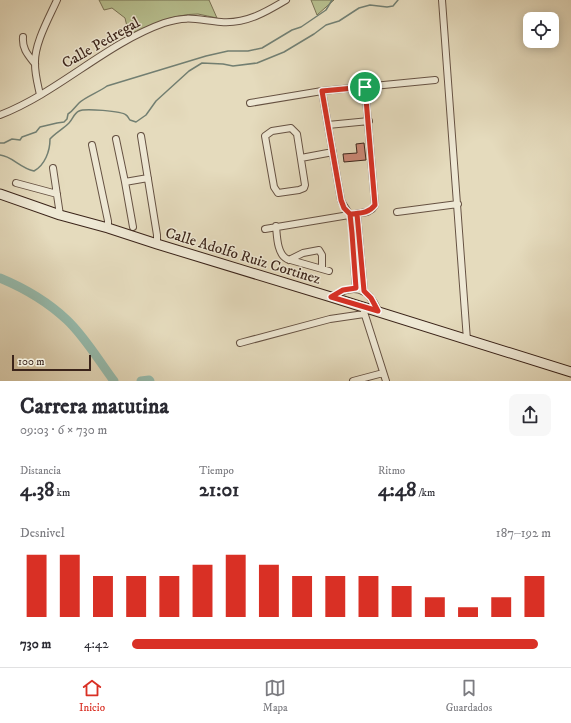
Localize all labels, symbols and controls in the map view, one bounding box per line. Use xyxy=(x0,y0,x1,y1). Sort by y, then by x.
map controls xyxy=(523,12,559,48)
button: locate xyxy=(523,12,559,48)
street label: Calle Pedregal xyxy=(59,13,144,73)
pin xyxy=(348,70,382,104)
icon: arrive xyxy=(354,76,376,98)
street label: Calle Adolfo Ruiz Cortinez xyxy=(163,223,323,289)
scale bar xyxy=(12,353,91,372)
text: 100 m xyxy=(18,355,44,369)
text: Carrera matutina xyxy=(20,393,169,420)
button: share xyxy=(509,394,551,436)
text: 09:03 · 6 × 730 m xyxy=(20,422,107,438)
text: Distancia xyxy=(20,464,61,478)
text: Tiempo xyxy=(199,464,234,478)
text: Ritmo xyxy=(378,464,405,478)
text: 4.38 xyxy=(20,478,54,503)
text: 21:01 xyxy=(199,478,239,503)
text: 4:48 xyxy=(378,478,416,503)
text: km xyxy=(54,486,70,500)
text: /km xyxy=(416,486,435,500)
text: Desnivel xyxy=(20,525,65,541)
text: 187–192 m xyxy=(496,525,551,541)
text: 730 m xyxy=(20,636,51,652)
text: 4:42 xyxy=(84,636,109,652)
tab: Inicio xyxy=(79,677,105,715)
tab: Mapa xyxy=(263,677,288,715)
tab: Guardados xyxy=(446,677,492,715)

